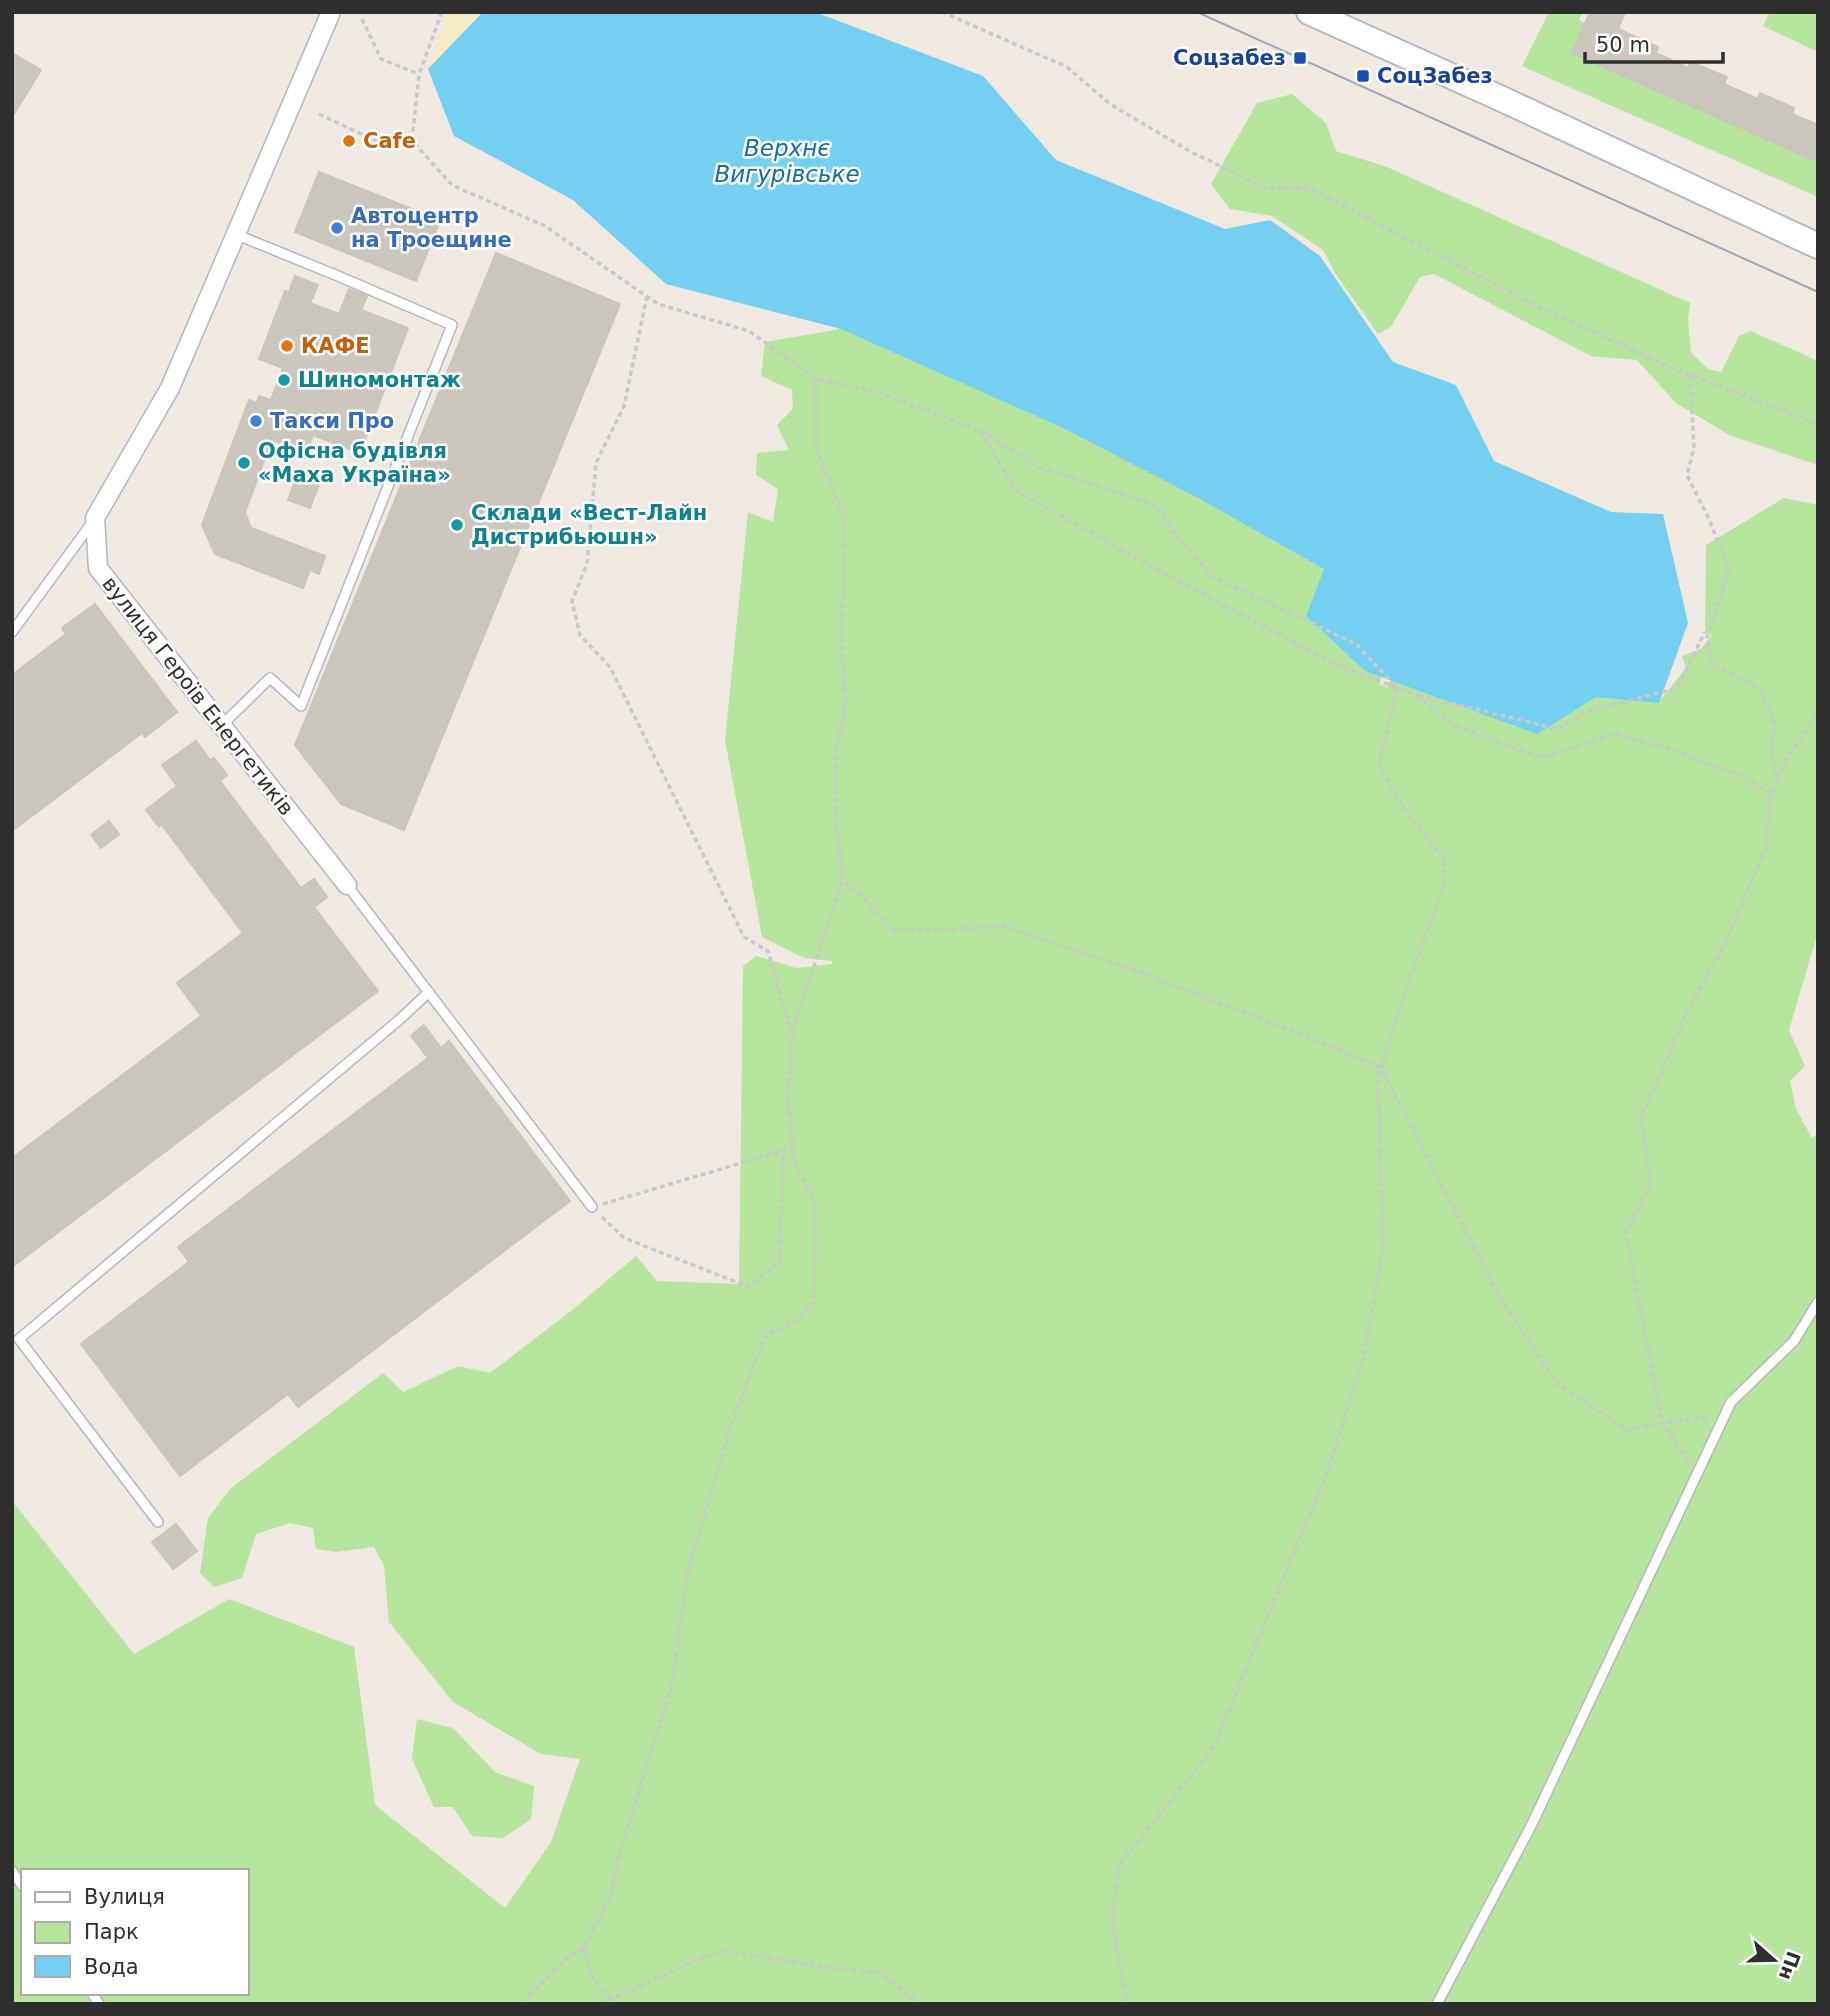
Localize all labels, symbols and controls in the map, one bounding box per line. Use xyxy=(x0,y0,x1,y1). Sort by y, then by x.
scale bar xyxy=(1585,21,1723,65)
text: 50 m xyxy=(1596,33,1650,57)
place label: Соцзабез xyxy=(1173,46,1286,70)
marker: Соцзабез xyxy=(1292,50,1308,66)
place label: СоцЗабез xyxy=(1377,64,1493,88)
marker: СоцЗабез xyxy=(1355,68,1371,84)
place label: Cafe xyxy=(363,129,416,153)
marker: Cafe xyxy=(341,133,357,149)
water label: Верхнє Вигурівське xyxy=(714,135,860,187)
place label: Автоцентр на Троещине xyxy=(351,204,512,252)
marker: Автоцентр на Троещине xyxy=(329,220,345,236)
place label: КАФЕ xyxy=(301,334,370,358)
marker: КАФЕ xyxy=(279,338,295,354)
place label: Шиномонтаж xyxy=(298,368,461,392)
marker: Шиномонтаж xyxy=(276,372,292,388)
place label: Такси Про xyxy=(270,409,394,433)
marker: Такси Про xyxy=(248,413,264,429)
place label: Офісна будівля «Маха Україна» xyxy=(258,439,451,487)
marker: Офісна будівля «Маха Україна» xyxy=(236,455,252,471)
place label: Склади «Вест-Лайн Дистрибьюшн» xyxy=(471,501,707,549)
marker: Склади «Вест-Лайн Дистрибьюшн» xyxy=(449,517,465,533)
street label: вулиця Героїв Енергетиків xyxy=(97,572,299,820)
legend xyxy=(21,1869,248,1995)
text: Вулиця xyxy=(84,1885,165,1909)
text: Парк xyxy=(84,1920,139,1944)
north arrow xyxy=(1739,1925,1809,1995)
text: Пн xyxy=(1775,1948,1805,1983)
text: Вода xyxy=(84,1955,139,1979)

